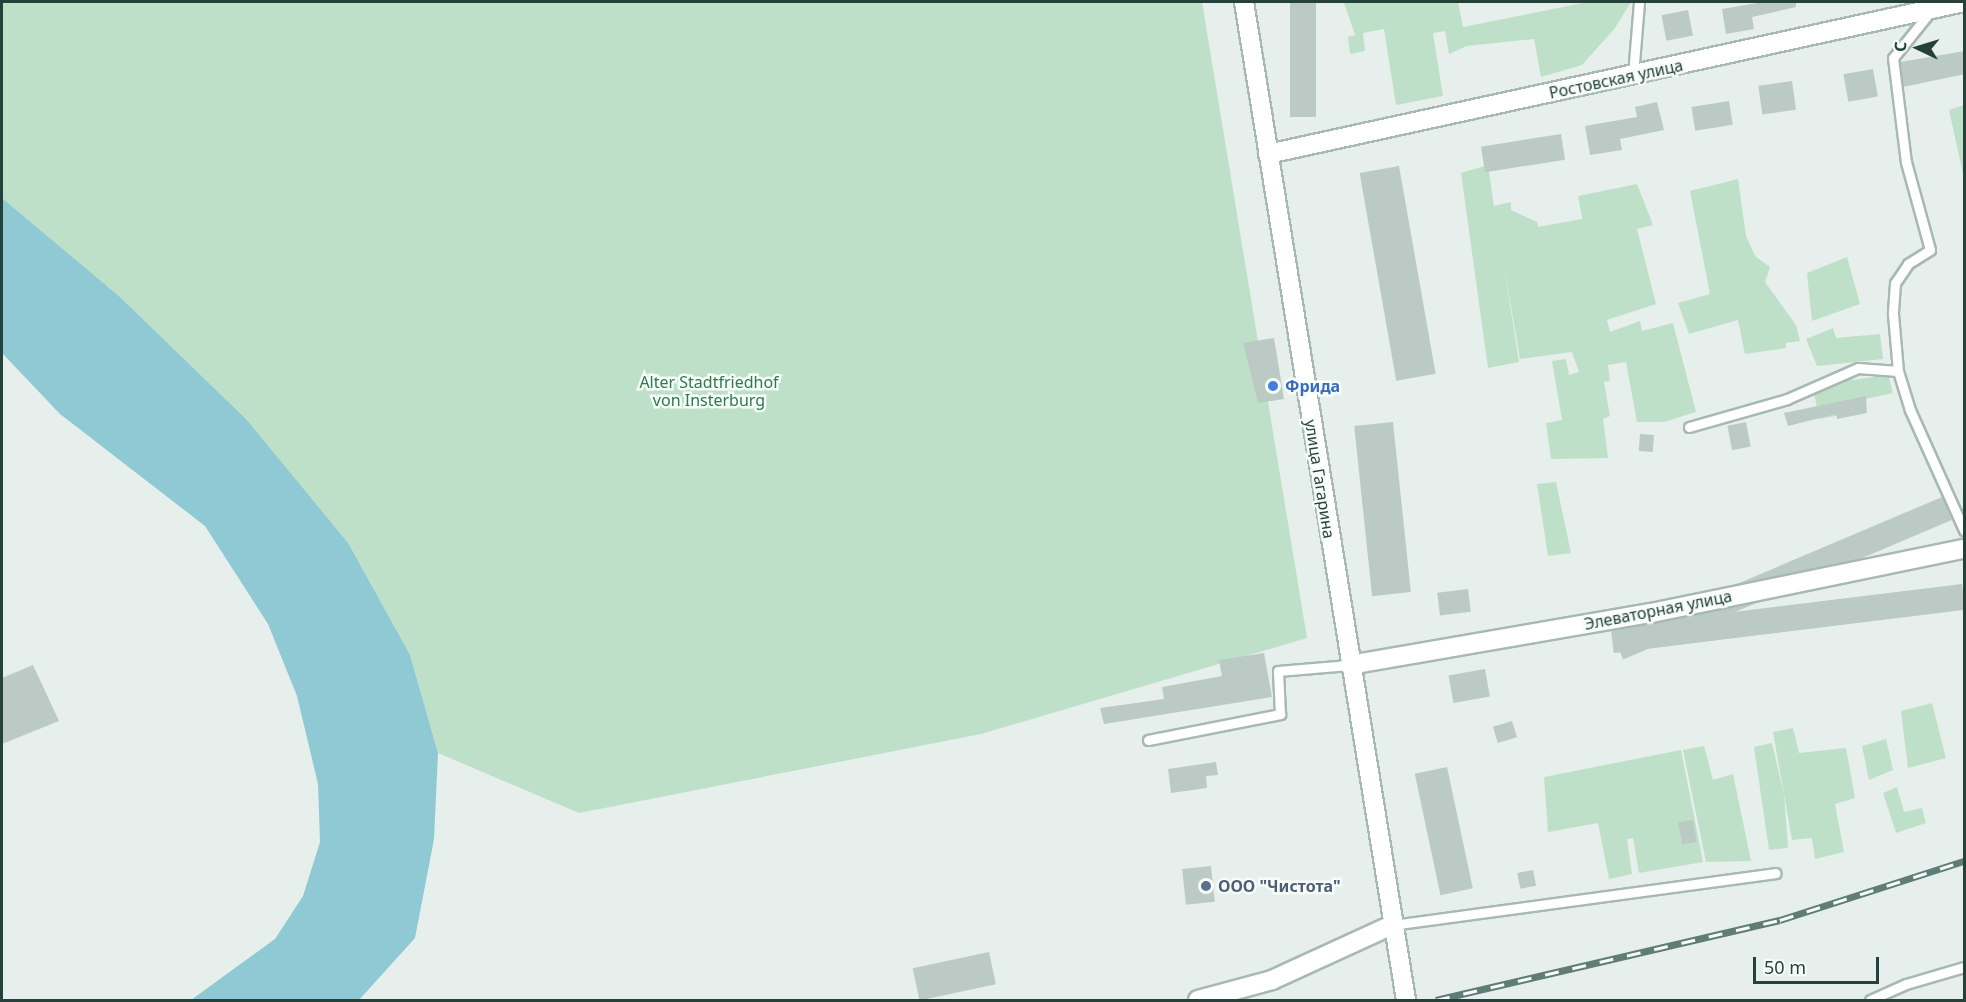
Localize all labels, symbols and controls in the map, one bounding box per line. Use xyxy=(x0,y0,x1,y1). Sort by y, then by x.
north arrow xyxy=(1888,18,1948,78)
text: С xyxy=(1889,41,1911,53)
street label: Ростовская улица xyxy=(1547,55,1685,103)
park label: Alter Stadtfriedhof von Insterburg xyxy=(639,372,779,410)
place label: Фрида xyxy=(1285,376,1340,396)
marker: Фрида xyxy=(1266,379,1280,393)
street label: улица Гагарина xyxy=(1301,418,1339,540)
street label: Элеваторная улица xyxy=(1582,586,1734,634)
place label: ООО "Чистота" xyxy=(1218,876,1341,896)
marker: ООО "Чистота" xyxy=(1199,879,1213,893)
scale bar xyxy=(1756,945,1882,983)
text: 50 m xyxy=(1764,955,1806,979)

